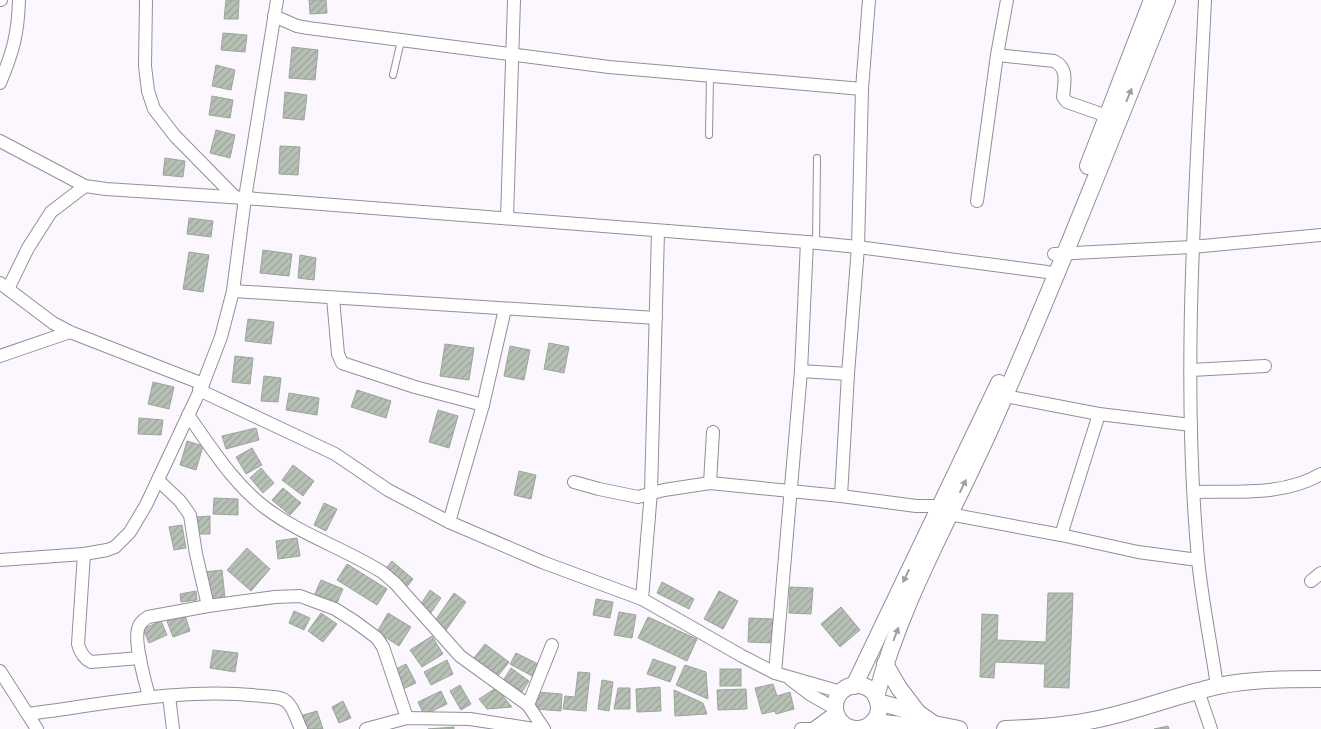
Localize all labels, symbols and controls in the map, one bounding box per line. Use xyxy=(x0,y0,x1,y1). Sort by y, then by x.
one-way arrow xyxy=(1125,87,1133,102)
one-way arrow xyxy=(959,479,967,493)
one-way arrow xyxy=(902,568,910,583)
one-way arrow xyxy=(892,626,900,641)

